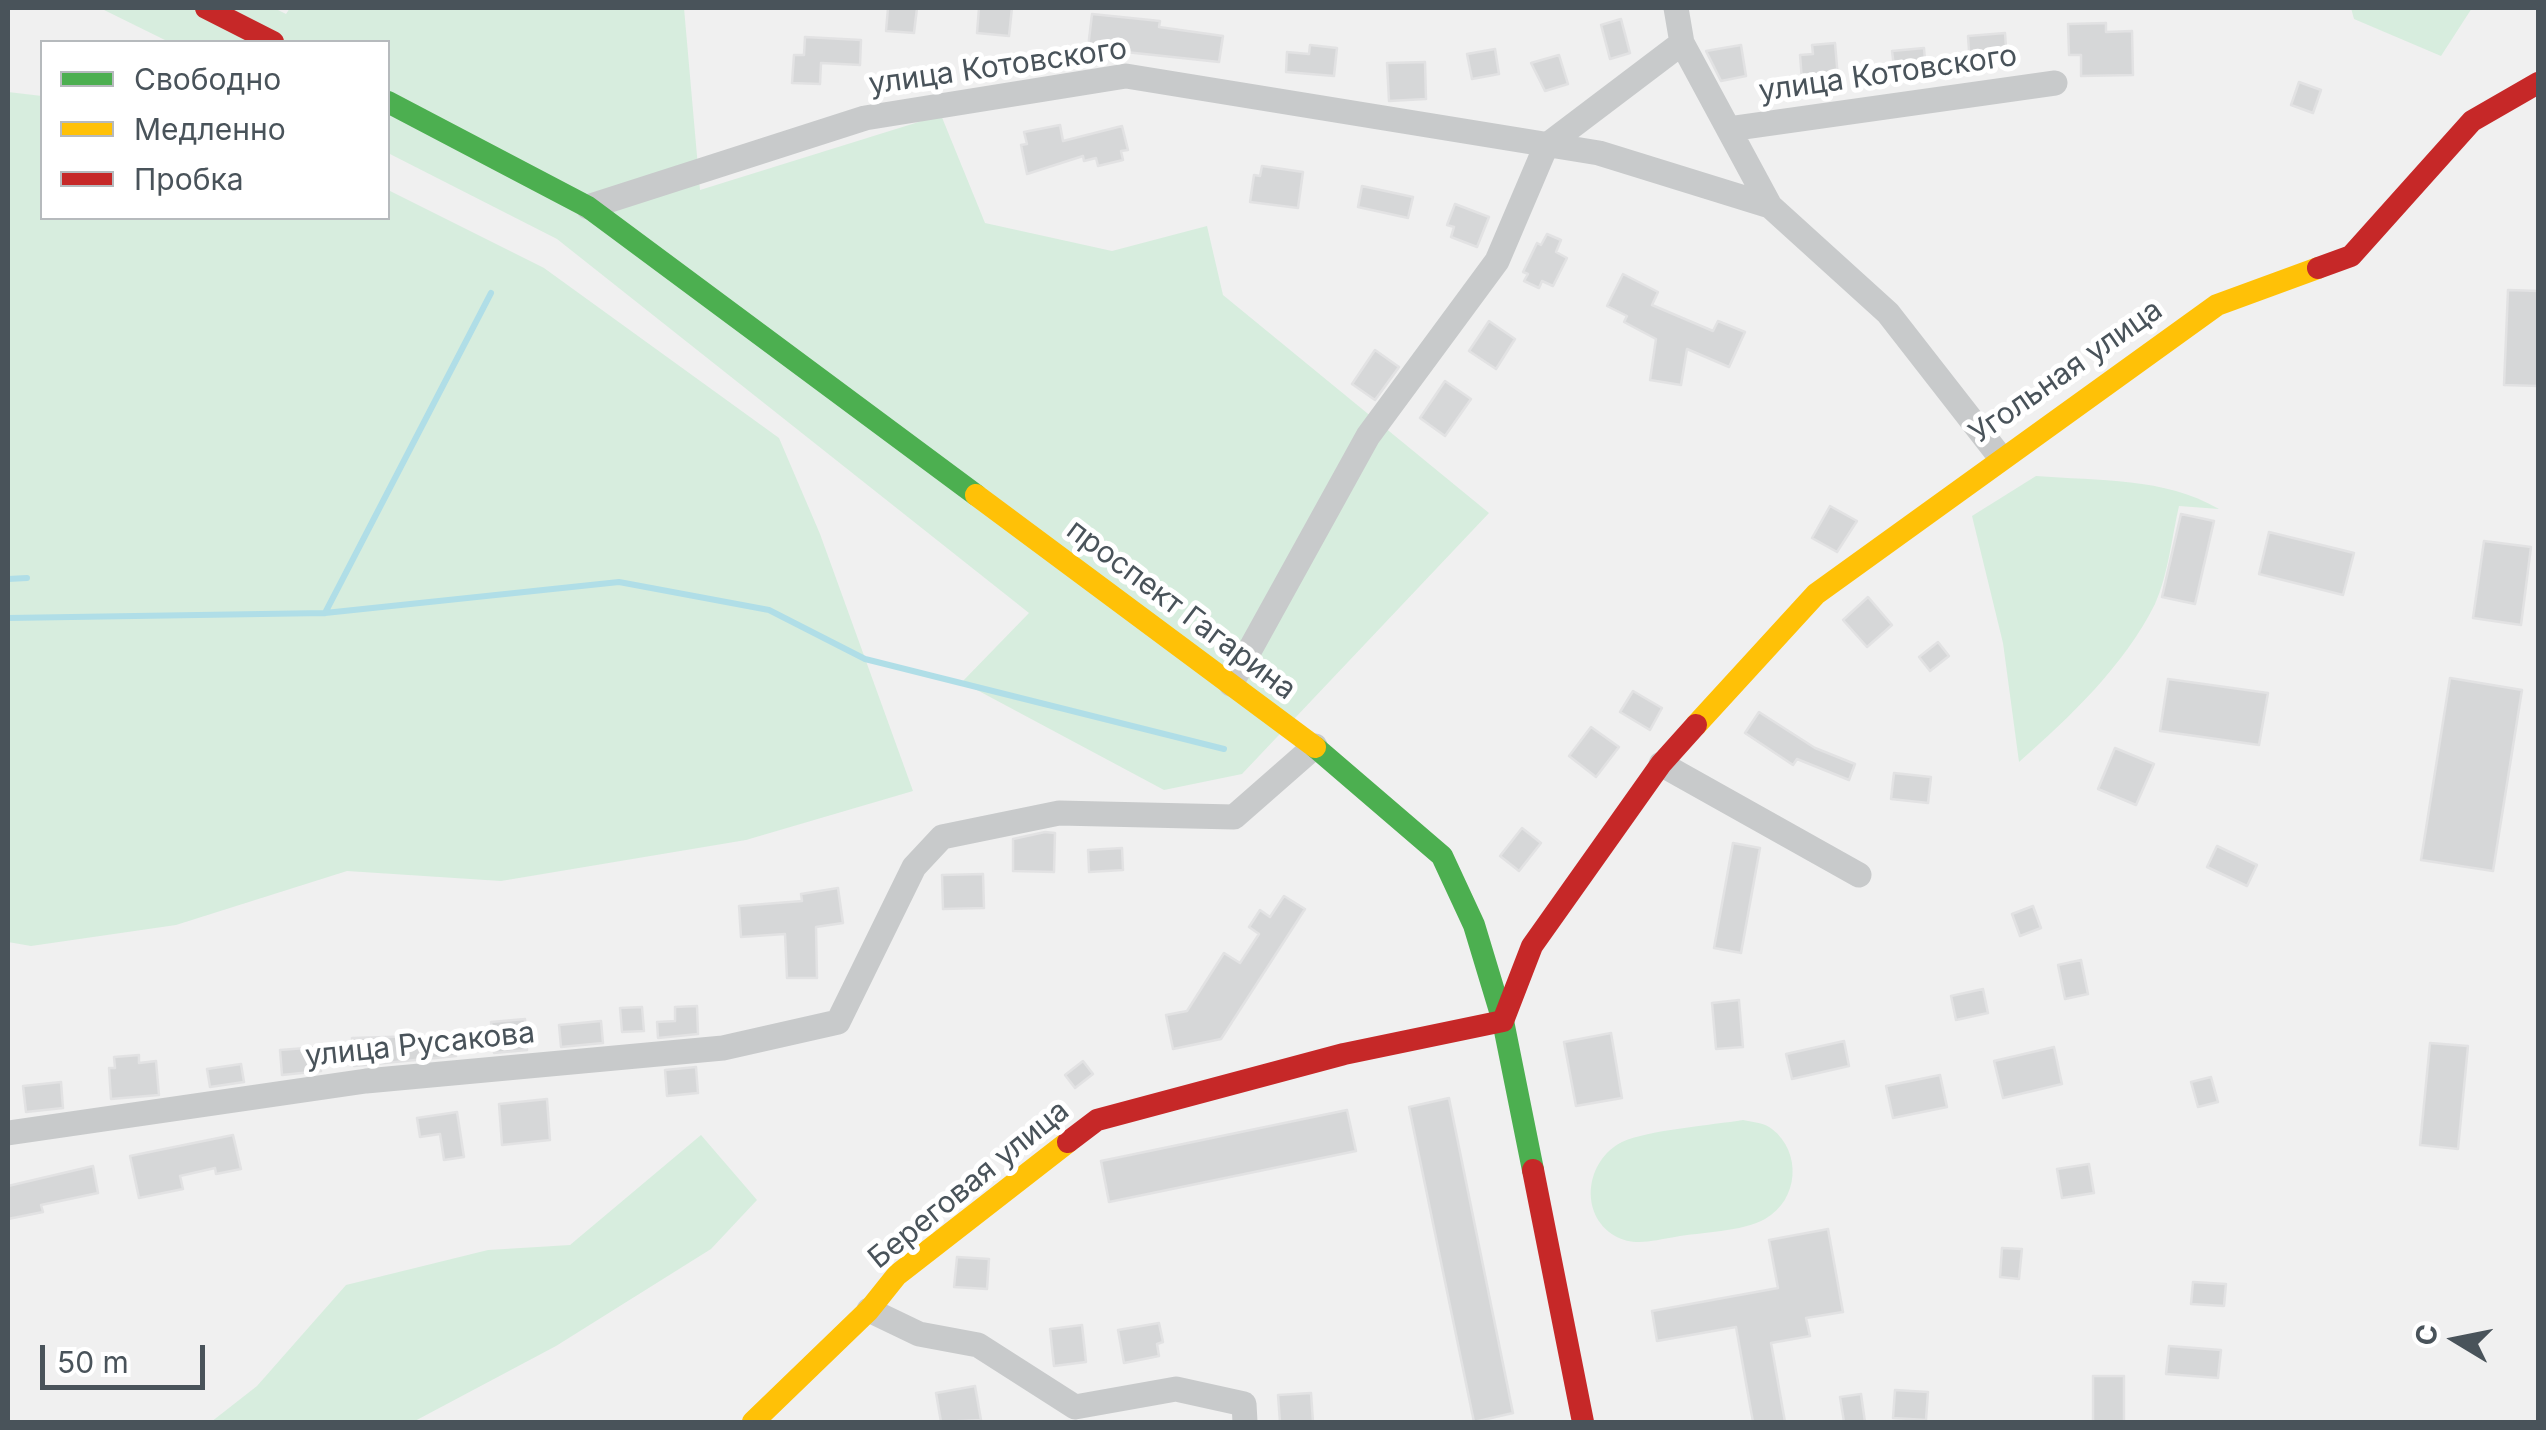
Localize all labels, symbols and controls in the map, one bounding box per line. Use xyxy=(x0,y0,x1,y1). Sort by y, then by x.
street label: улица Котовского xyxy=(867,31,1129,103)
street label: улица Котовского xyxy=(1757,38,2019,110)
legend xyxy=(40,40,390,220)
text: Свободно xyxy=(134,61,281,97)
text: Медленно xyxy=(134,111,286,147)
text: Пробка xyxy=(134,161,244,197)
street label: Угольная улица xyxy=(1963,292,2169,452)
street label: проспект Гагарина xyxy=(1059,512,1303,708)
street label: улица Русакова xyxy=(303,1015,537,1075)
street label: Береговая улица xyxy=(862,1093,1076,1277)
north arrow xyxy=(2406,1290,2506,1390)
text: С xyxy=(2408,1322,2445,1348)
scale bar xyxy=(45,1325,210,1387)
text: 50 m xyxy=(57,1344,129,1380)

